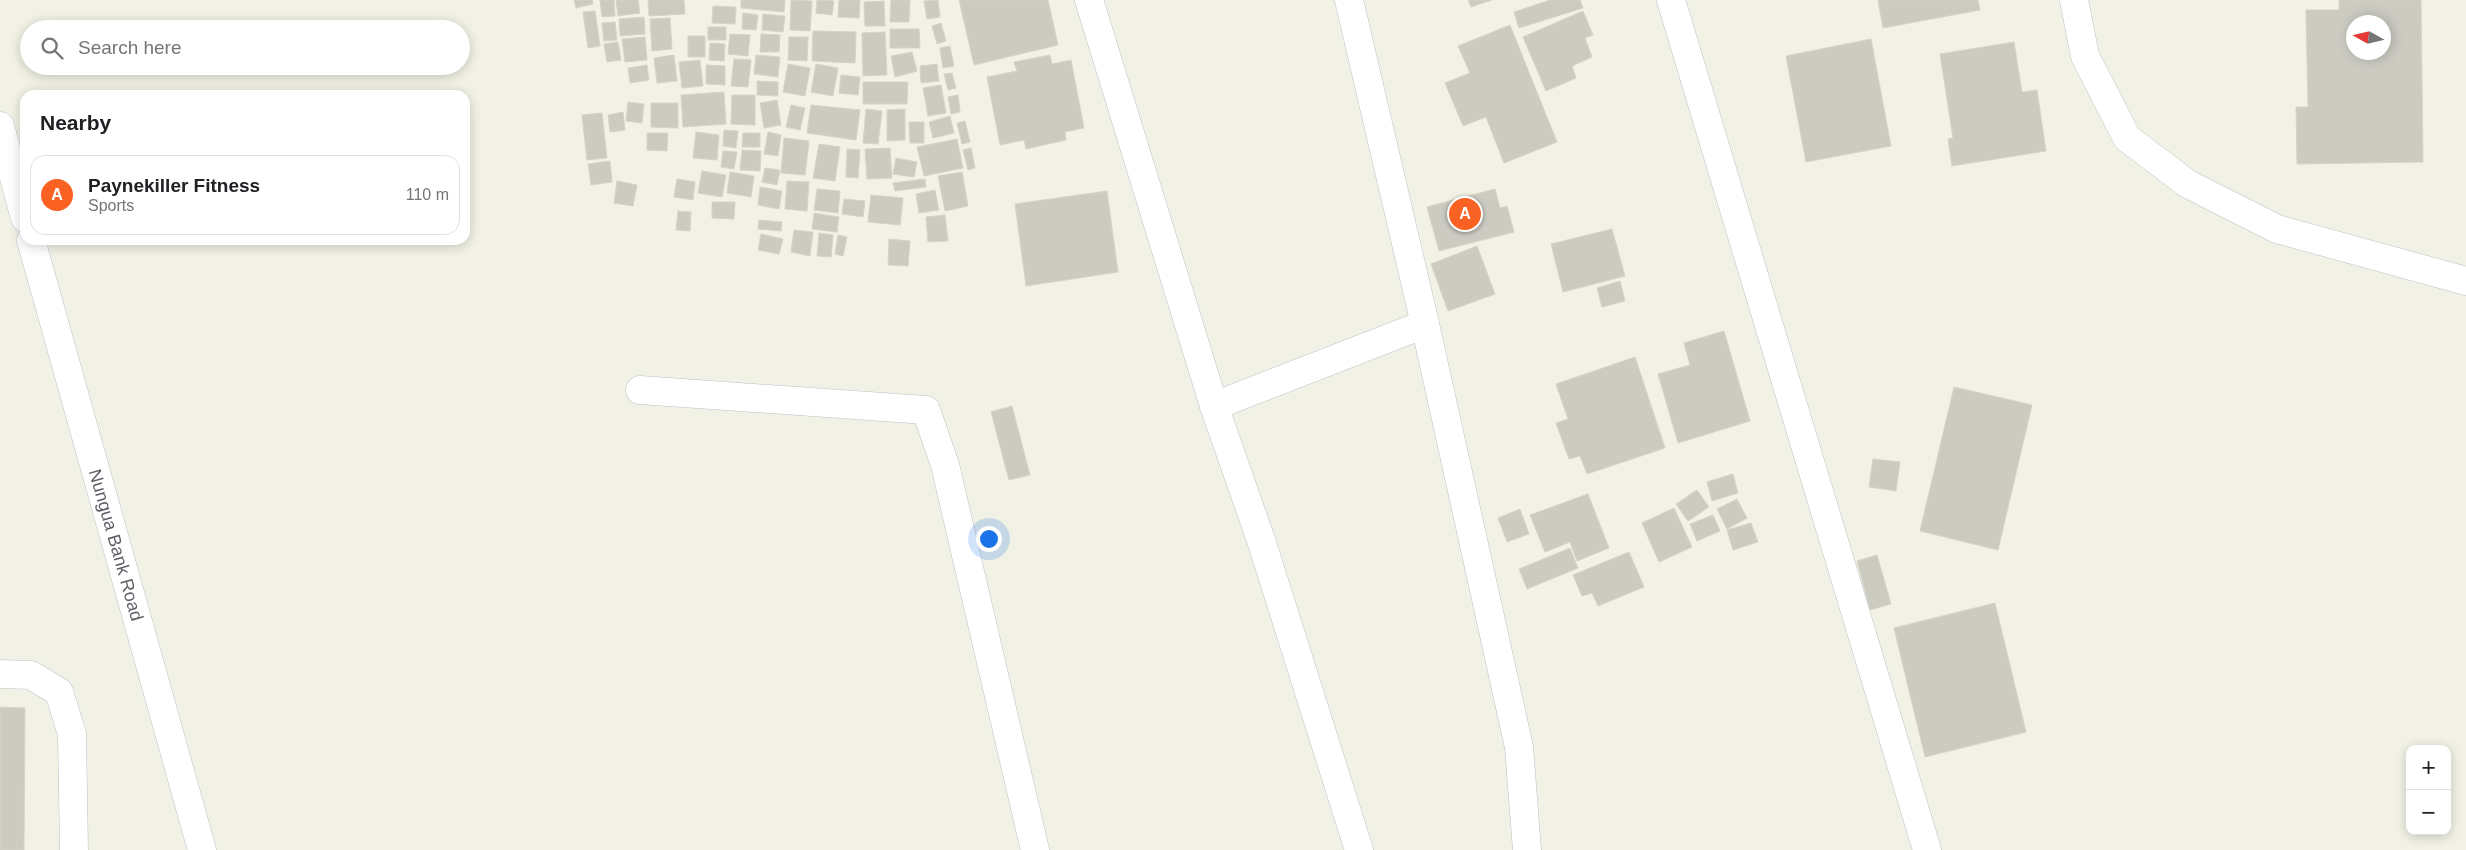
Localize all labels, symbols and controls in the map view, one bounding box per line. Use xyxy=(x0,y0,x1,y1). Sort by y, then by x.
north arrow xyxy=(2346,15,2391,60)
search box xyxy=(20,20,470,75)
icon: search xyxy=(38,34,66,62)
text: Search here xyxy=(78,37,182,58)
text: Nearby xyxy=(40,111,111,134)
text: Paynekiller Fitness xyxy=(88,175,260,196)
text: A xyxy=(51,186,63,203)
text: 110 m xyxy=(406,186,449,203)
pin: A xyxy=(1449,195,1481,233)
text: Sports xyxy=(88,197,134,214)
street label: Nungua Bank Road xyxy=(85,467,147,623)
your location xyxy=(976,526,1002,552)
map controls xyxy=(2406,745,2451,835)
button: + xyxy=(2406,745,2451,790)
button: − xyxy=(2406,790,2451,835)

